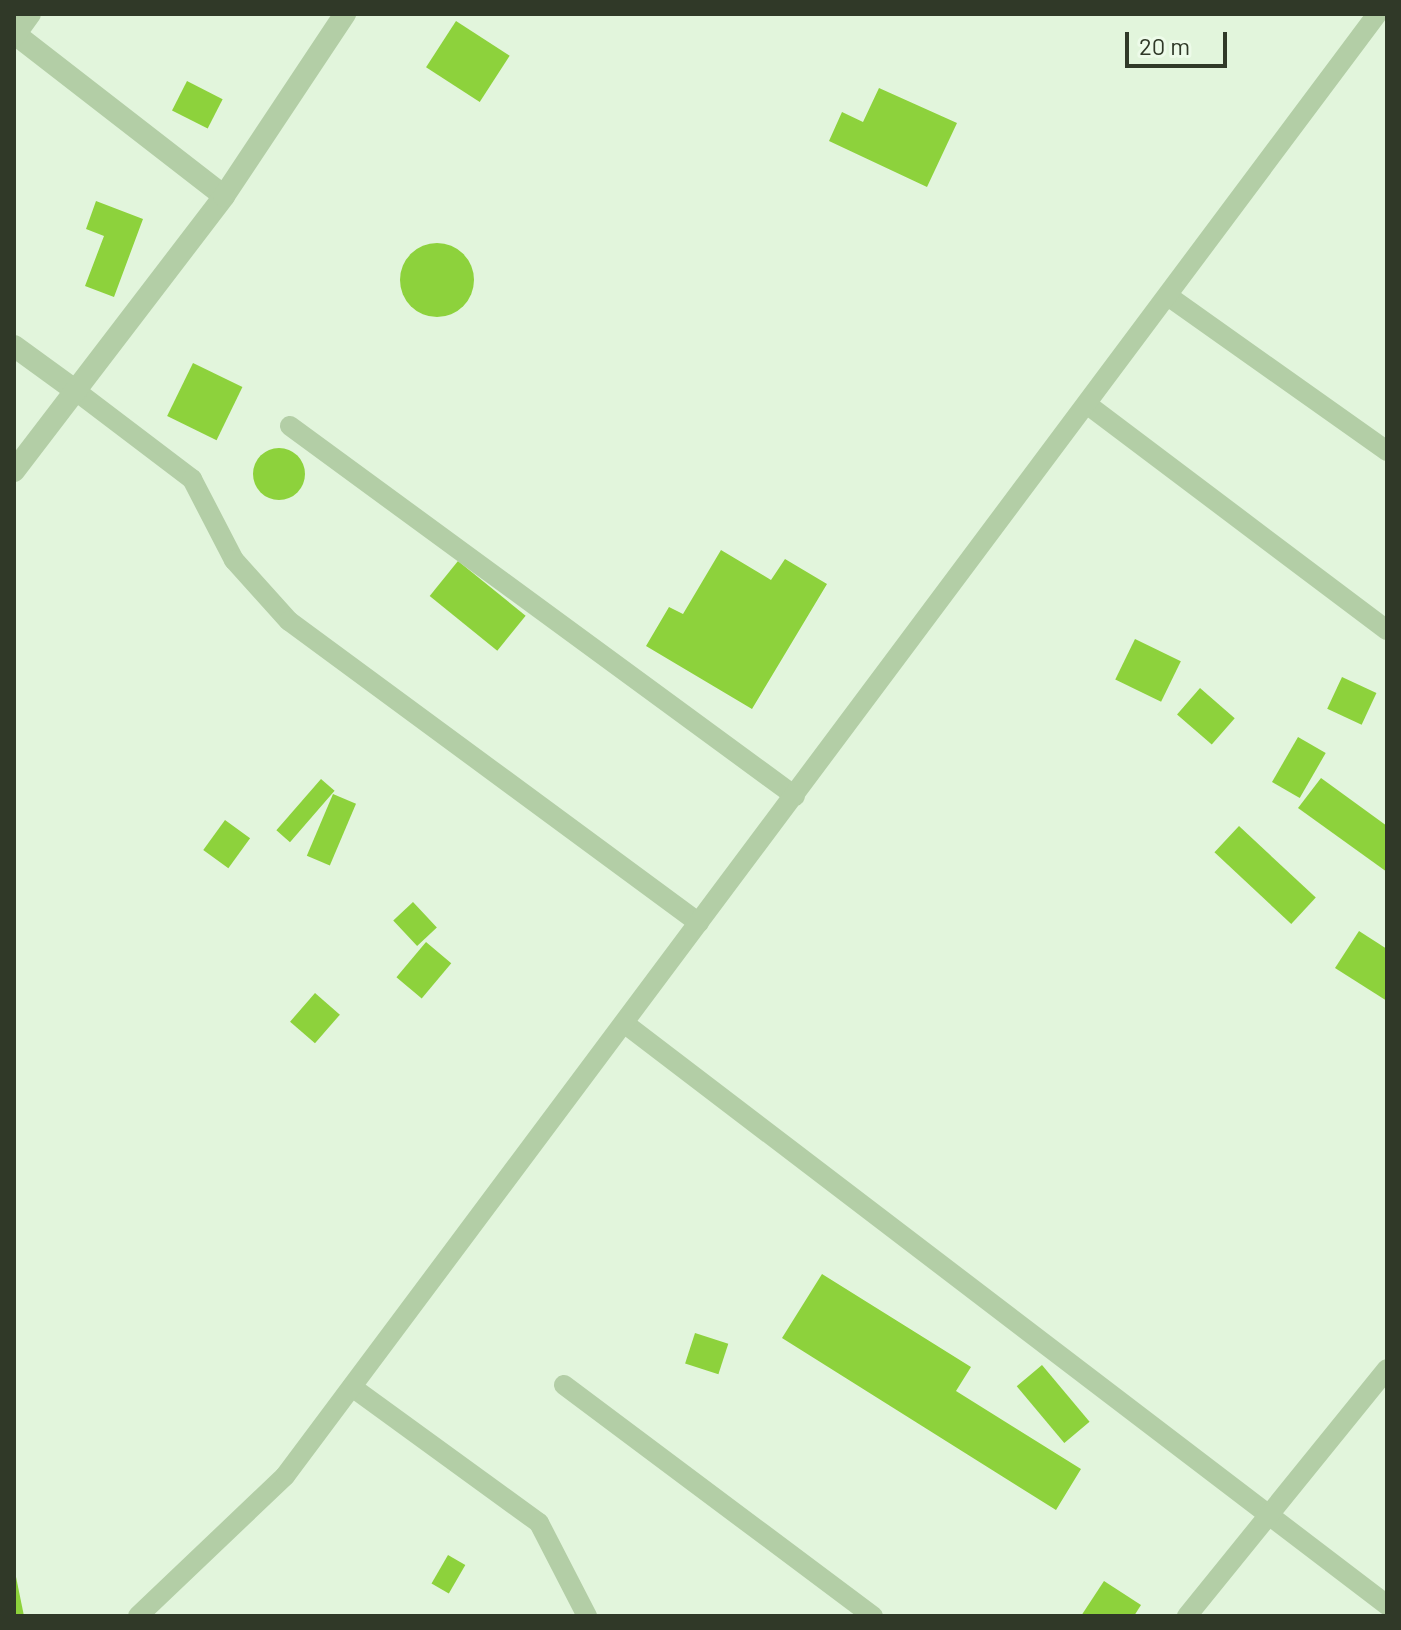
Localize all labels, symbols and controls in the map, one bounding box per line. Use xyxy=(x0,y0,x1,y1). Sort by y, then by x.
scale bar xyxy=(1129,16,1231,66)
text: 20 m xyxy=(1139,31,1190,60)

